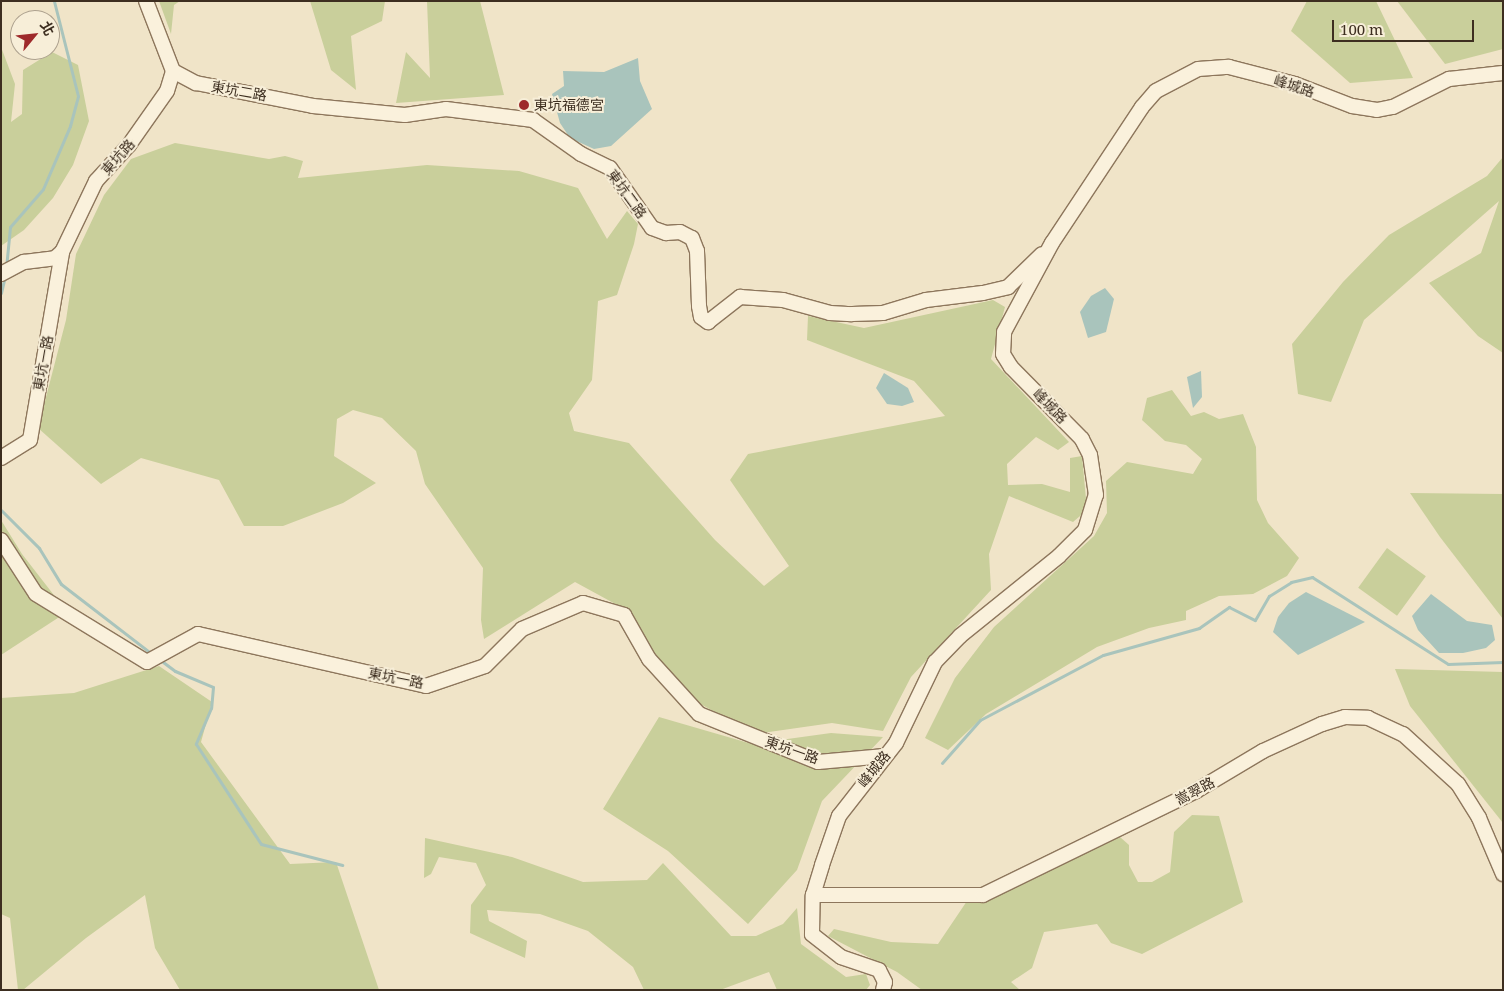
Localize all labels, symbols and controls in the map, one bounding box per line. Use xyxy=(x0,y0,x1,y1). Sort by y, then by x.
north arrow xyxy=(10,10,60,60)
scale bar xyxy=(1334,10,1476,42)
text: 北 xyxy=(36,18,59,39)
text: 100 m xyxy=(1340,19,1383,39)
street label: 峰城路 xyxy=(1271,72,1317,100)
street label: 東坑二路 xyxy=(210,78,268,104)
place label: 東坑福德宮 xyxy=(534,97,604,113)
marker: 東坑福德宮 xyxy=(518,99,530,111)
street label: 東坑路 xyxy=(98,136,138,178)
street label: 東坑二路 xyxy=(604,166,650,222)
street label: 東坑一路 xyxy=(30,334,56,392)
street label: 峰城路 xyxy=(1029,385,1071,427)
street label: 東坑一路 xyxy=(367,664,425,692)
street label: 東坑一路 xyxy=(763,733,821,767)
street label: 峰城路 xyxy=(854,747,894,791)
street label: 嵩翠路 xyxy=(1173,774,1217,808)

